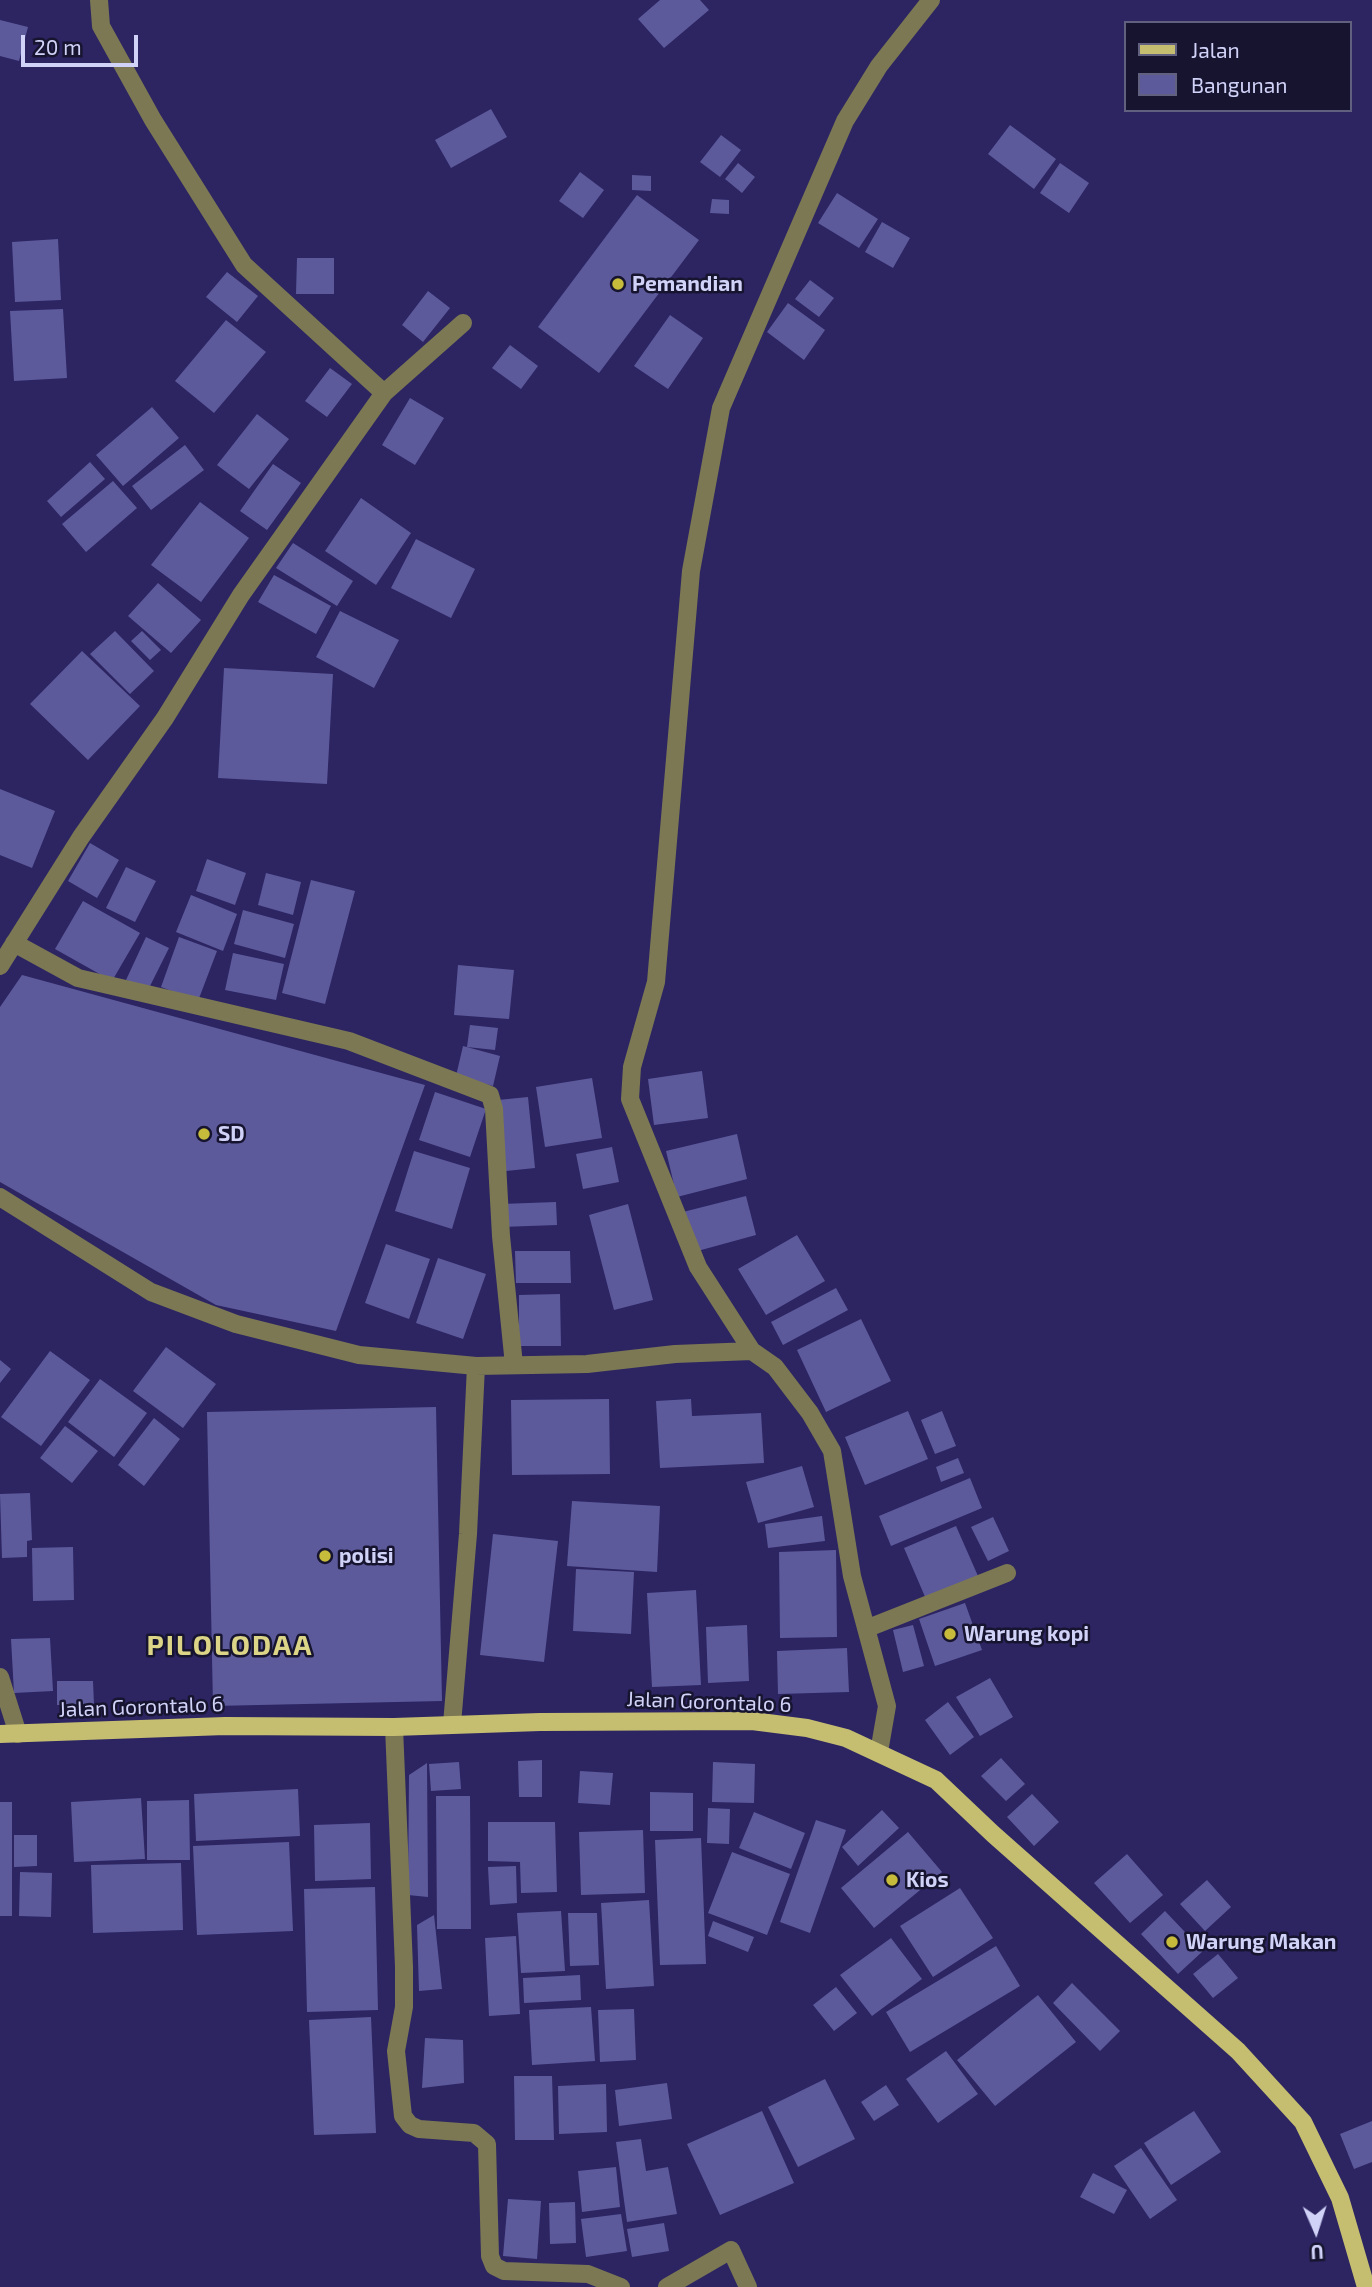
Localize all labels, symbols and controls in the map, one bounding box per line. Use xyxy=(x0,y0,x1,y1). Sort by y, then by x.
scale bar xyxy=(24,21,142,65)
legend xyxy=(1124,21,1351,112)
text: 20 m xyxy=(34,34,82,59)
text: Jalan xyxy=(1191,37,1240,62)
text: Bangunan xyxy=(1191,72,1287,97)
place label: Pemandian xyxy=(632,271,743,297)
marker: Pemandian xyxy=(610,276,626,292)
place label: SD xyxy=(218,1121,245,1147)
marker: SD xyxy=(196,1126,212,1142)
place label: polisi xyxy=(339,1543,394,1569)
marker: polisi xyxy=(317,1548,333,1564)
place label: Warung kopi xyxy=(964,1621,1089,1647)
marker: Warung kopi xyxy=(942,1626,958,1642)
district label: PILOLODAA xyxy=(148,1629,312,1663)
street label: Jalan Gorontalo 6 xyxy=(626,1687,792,1717)
street label: Jalan Gorontalo 6 xyxy=(58,1692,224,1722)
place label: Kios xyxy=(906,1867,949,1893)
marker: Kios xyxy=(884,1872,900,1888)
place label: Warung Makan xyxy=(1186,1929,1336,1955)
marker: Warung Makan xyxy=(1164,1934,1180,1950)
north arrow xyxy=(1281,2196,1351,2266)
text: U xyxy=(1310,2241,1324,2264)

